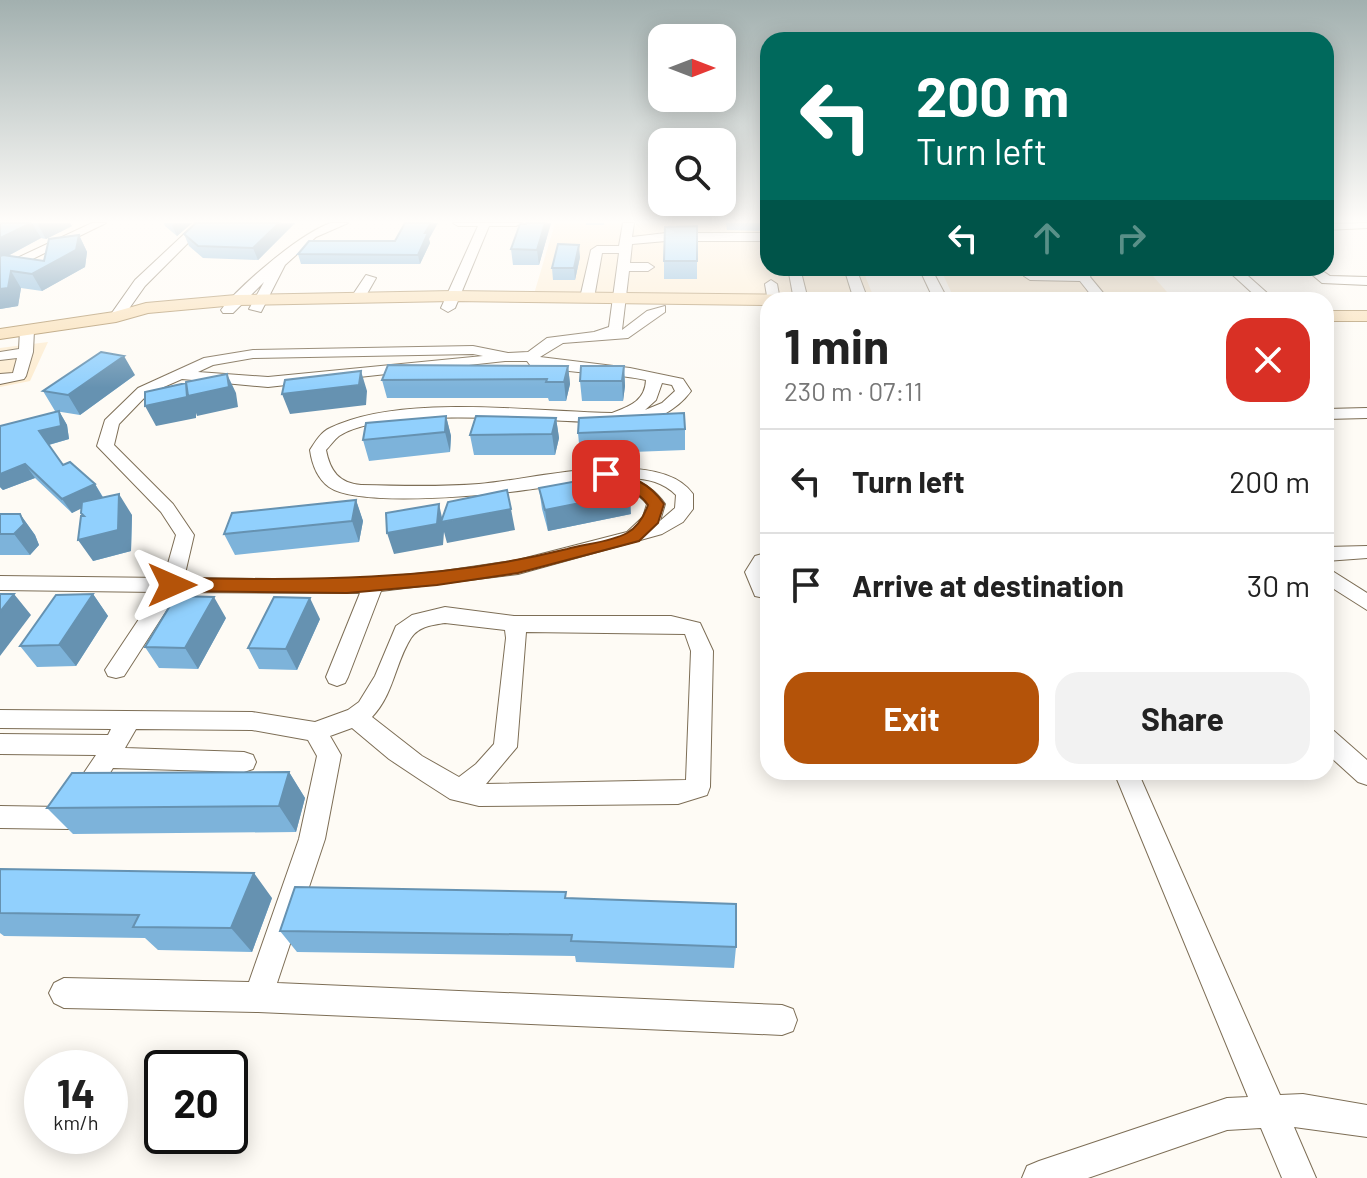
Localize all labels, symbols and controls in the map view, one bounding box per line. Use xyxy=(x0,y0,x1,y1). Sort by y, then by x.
north arrow xyxy=(648,24,736,112)
map controls xyxy=(648,24,736,216)
text: 200 m xyxy=(916,61,1069,128)
icon: left xyxy=(784,64,888,168)
button: search xyxy=(648,128,736,216)
text: Turn left xyxy=(916,129,1047,172)
icon: left xyxy=(941,216,985,260)
icon: ahead xyxy=(1025,216,1069,260)
icon: right xyxy=(1109,216,1153,260)
text: 1 min xyxy=(784,316,889,374)
button: close xyxy=(1226,318,1310,402)
text: 230 m · 07:11 xyxy=(784,375,923,406)
pin xyxy=(572,440,640,508)
icon: arrive xyxy=(584,452,628,496)
icon: left xyxy=(784,459,828,503)
text: Turn left xyxy=(852,463,965,499)
text: 200 m xyxy=(1229,463,1310,499)
position arrow xyxy=(130,543,214,627)
icon: arrive xyxy=(784,563,828,607)
text: Arrive at destination xyxy=(852,567,1124,603)
text: 30 m xyxy=(1247,567,1310,603)
button: Exit xyxy=(784,672,1039,764)
button: Share xyxy=(1055,672,1310,764)
speed limit sign: 20 xyxy=(144,1050,248,1154)
text: 14 xyxy=(57,1068,95,1116)
text: km/h xyxy=(53,1110,99,1134)

